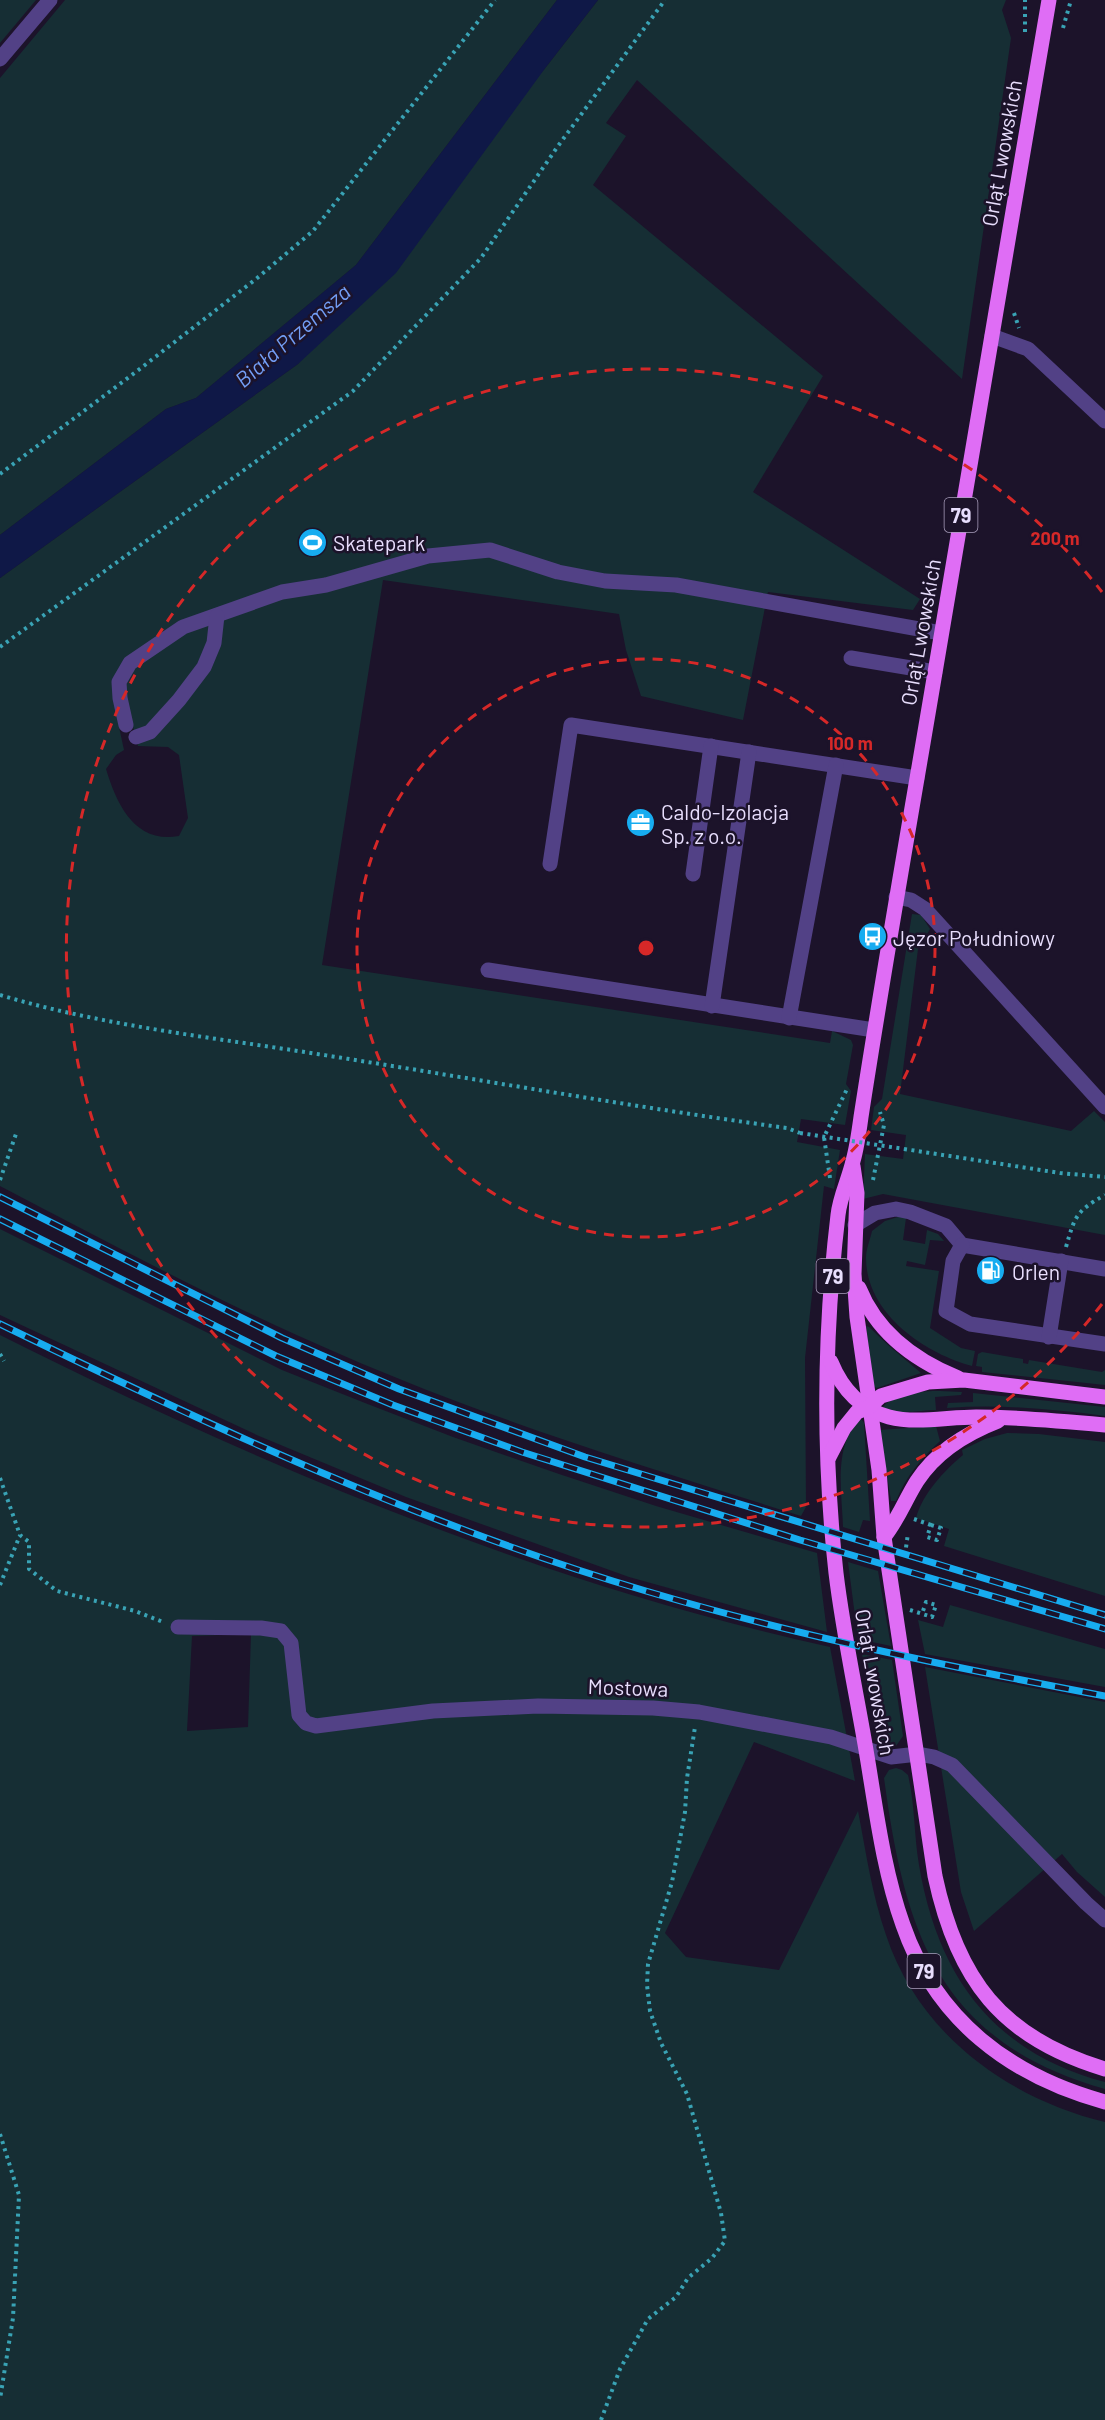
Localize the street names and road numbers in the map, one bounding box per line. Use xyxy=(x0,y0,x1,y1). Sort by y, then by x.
street label: Orląt Lwowskich xyxy=(976,78,1026,228)
road number: 79 xyxy=(944,498,978,532)
street label: Orląt Lwowskich xyxy=(895,557,945,707)
road number: 79 xyxy=(816,1259,850,1293)
street label: Orląt Lwowskich xyxy=(851,1607,901,1757)
street label: Mostowa xyxy=(587,1673,669,1701)
road number: 79 xyxy=(908,1954,940,1988)

